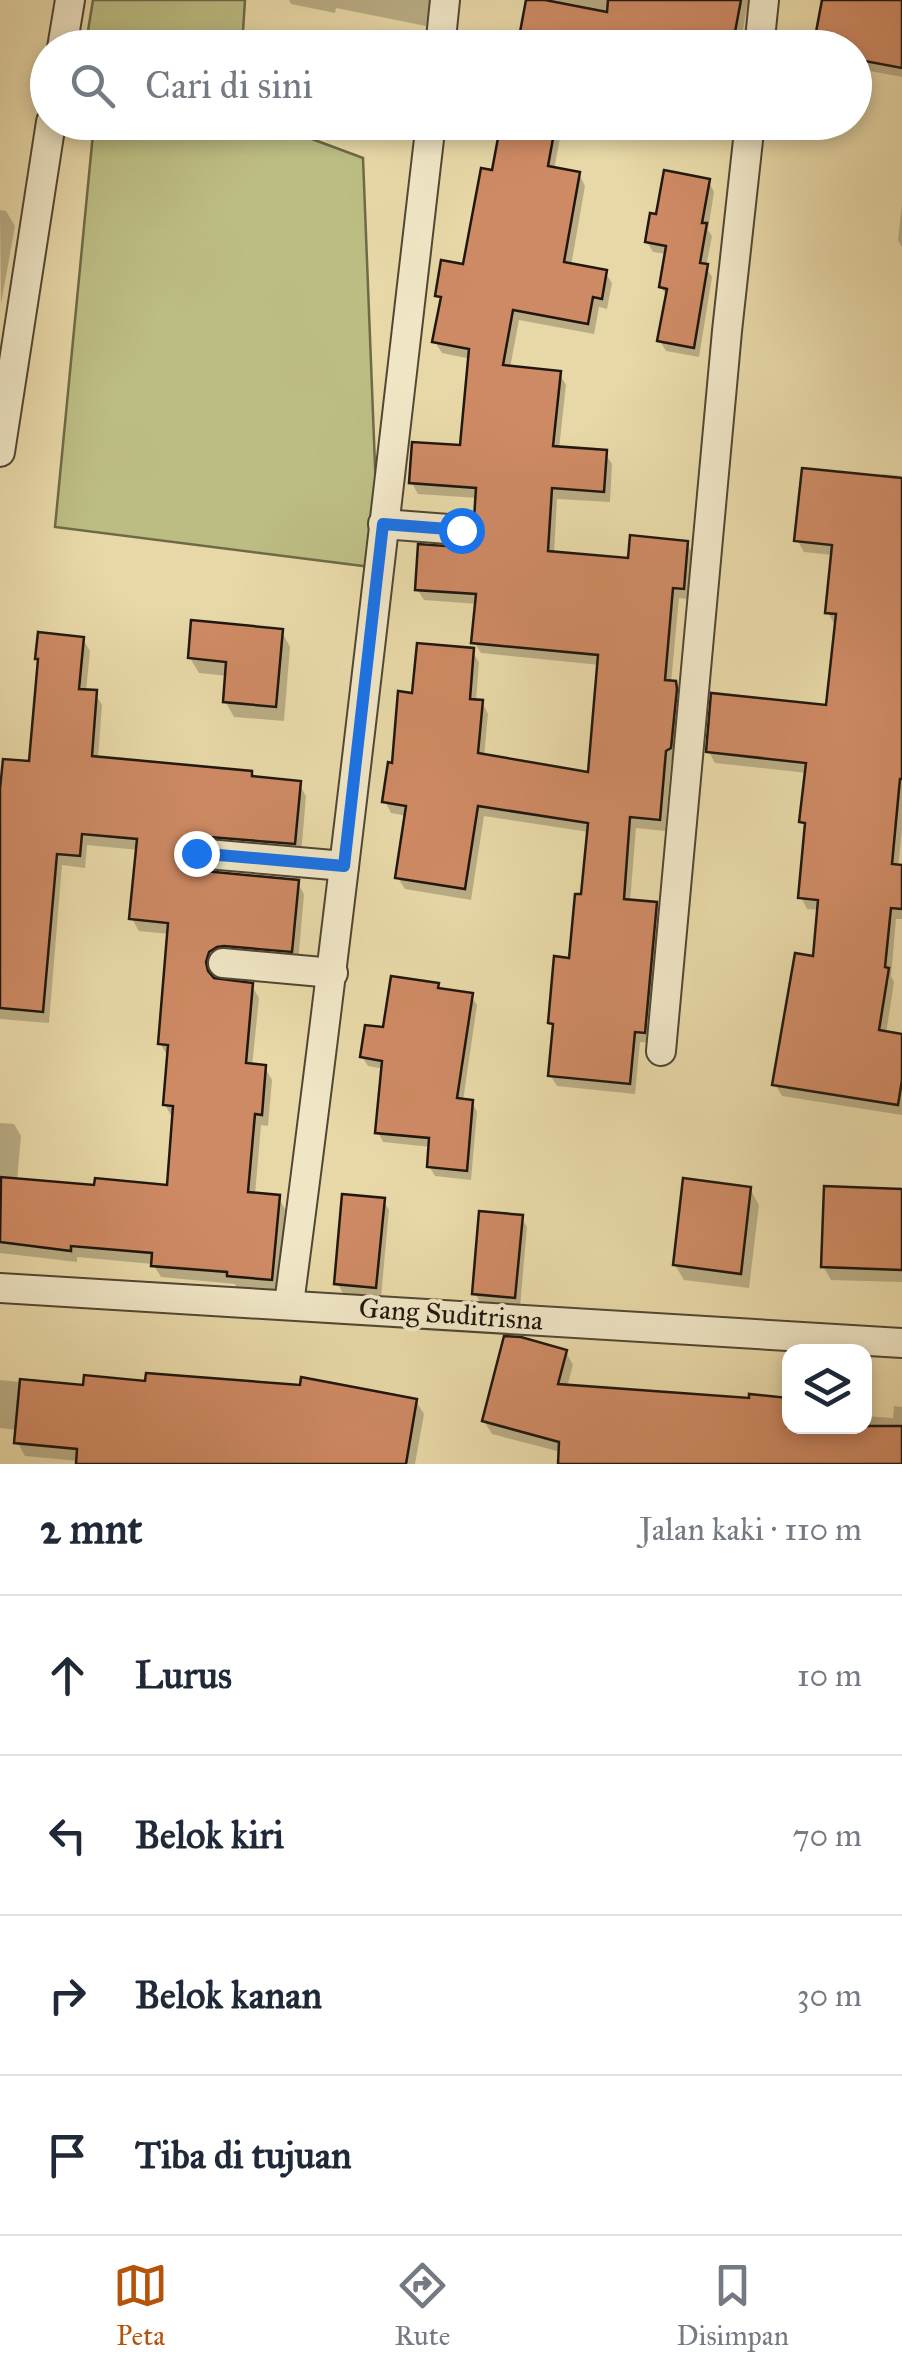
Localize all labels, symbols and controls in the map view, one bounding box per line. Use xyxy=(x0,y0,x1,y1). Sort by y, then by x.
search box xyxy=(30,30,872,140)
icon: search xyxy=(65,58,120,113)
text: Cari di sini xyxy=(145,62,313,108)
route start xyxy=(439,508,485,554)
route end xyxy=(174,831,220,877)
street label: Gang Suditrisna xyxy=(358,1290,544,1338)
map controls xyxy=(782,1344,872,1434)
button: layers xyxy=(782,1344,872,1434)
text: 2 mnt xyxy=(40,1503,142,1555)
text: Jalan kaki · 110 m xyxy=(640,1510,862,1549)
icon: ahead xyxy=(40,1648,95,1703)
text: Lurus xyxy=(135,1652,232,1698)
text: 10 m xyxy=(797,1656,862,1695)
icon: left xyxy=(40,1808,95,1863)
text: Belok kiri xyxy=(135,1812,284,1858)
text: 70 m xyxy=(793,1816,862,1855)
icon: right xyxy=(40,1968,95,2023)
text: Belok kanan xyxy=(135,1972,322,2018)
text: 30 m xyxy=(797,1976,862,2015)
icon: arrive xyxy=(40,2128,95,2183)
text: Tiba di tujuan xyxy=(135,2132,352,2178)
tab: Peta xyxy=(113,2258,168,2353)
tab: Rute xyxy=(394,2258,450,2353)
tab: Disimpan xyxy=(677,2258,789,2353)

